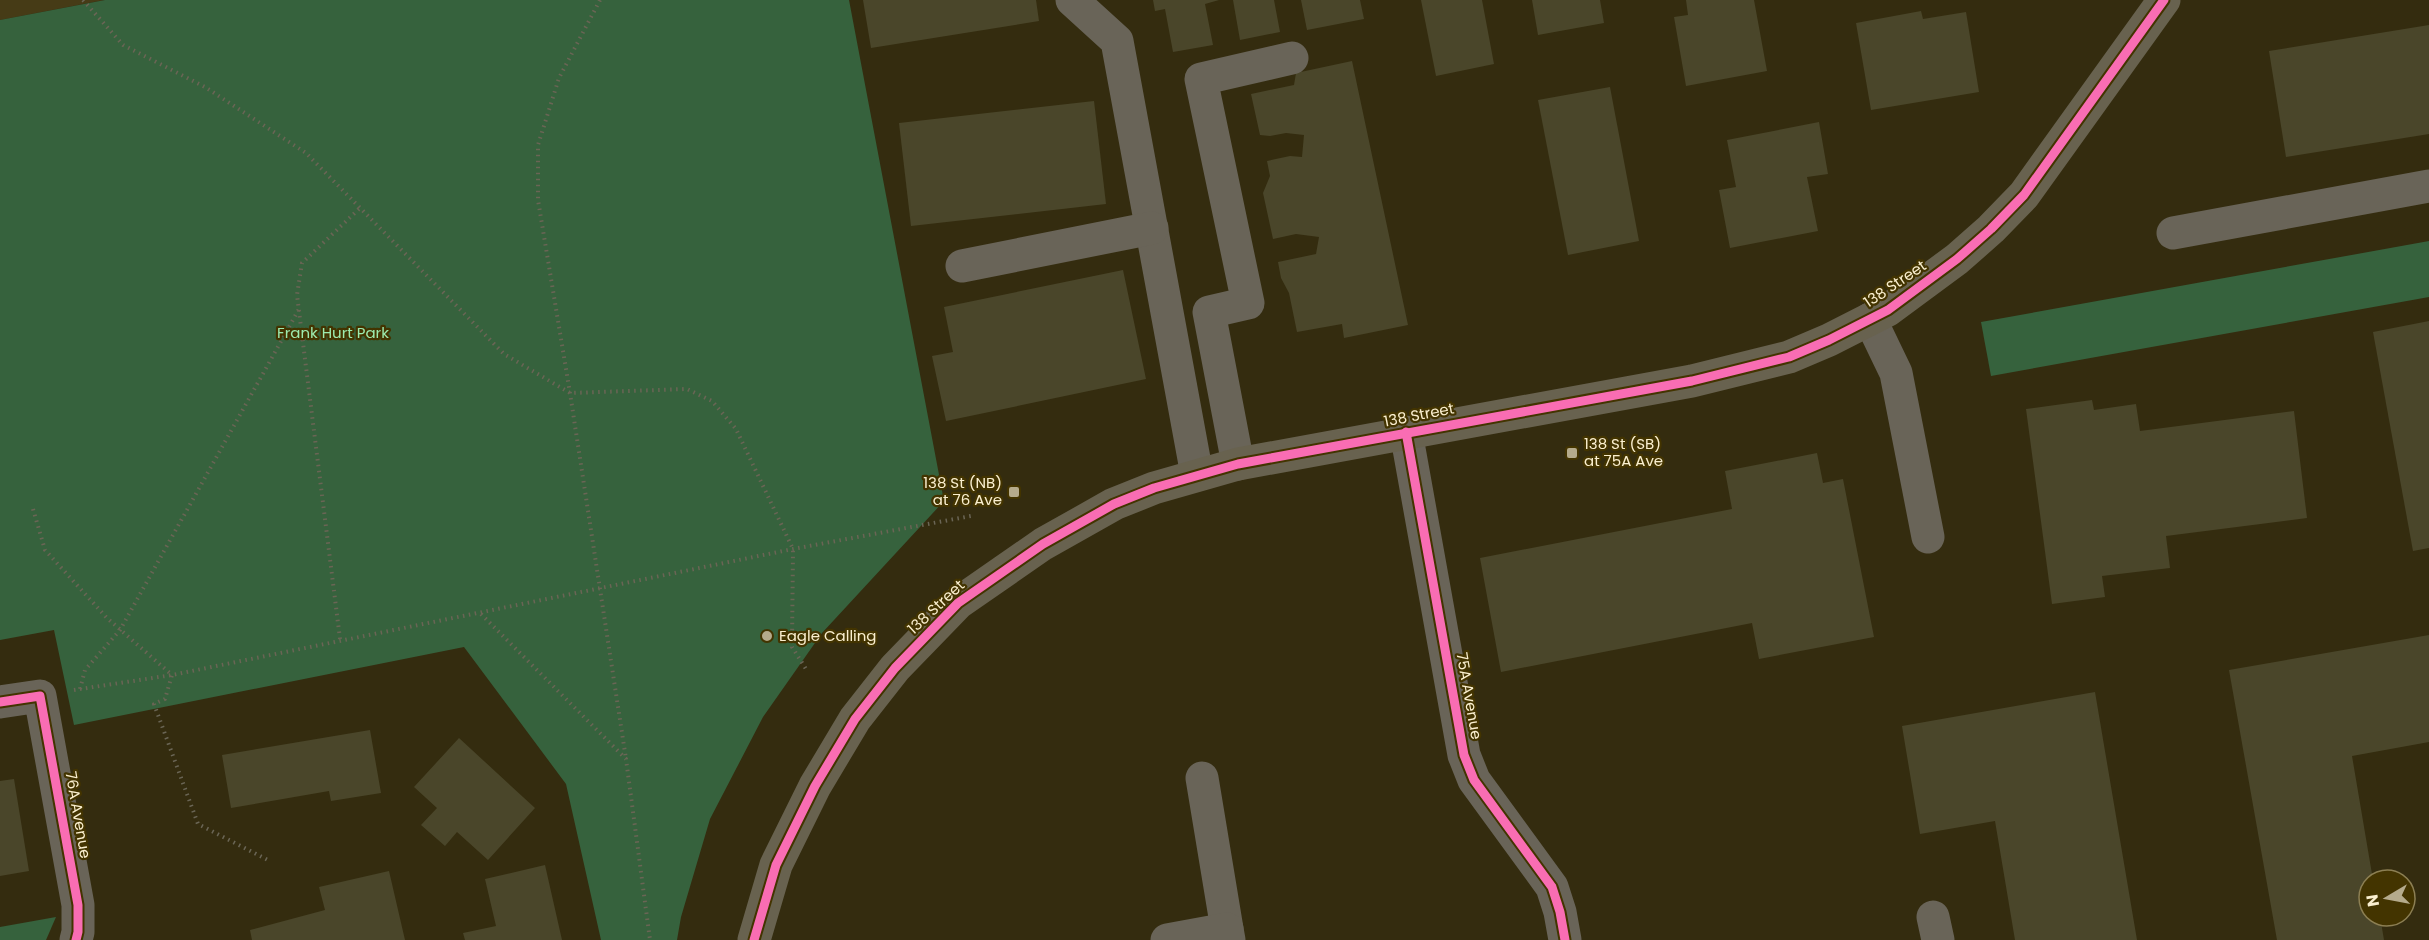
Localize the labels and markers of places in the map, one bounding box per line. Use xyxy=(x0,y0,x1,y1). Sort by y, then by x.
place label: 138 St (SB) at 75A Ave xyxy=(1584,433,1663,471)
marker: 138 St (SB) at 75A Ave xyxy=(1565,446,1579,460)
place label: 138 St (NB) at 76 Ave xyxy=(923,472,1002,510)
marker: 138 St (NB) at 76 Ave xyxy=(1007,485,1021,499)
place label: Eagle Calling xyxy=(779,625,877,646)
marker: Eagle Calling xyxy=(760,629,774,643)

